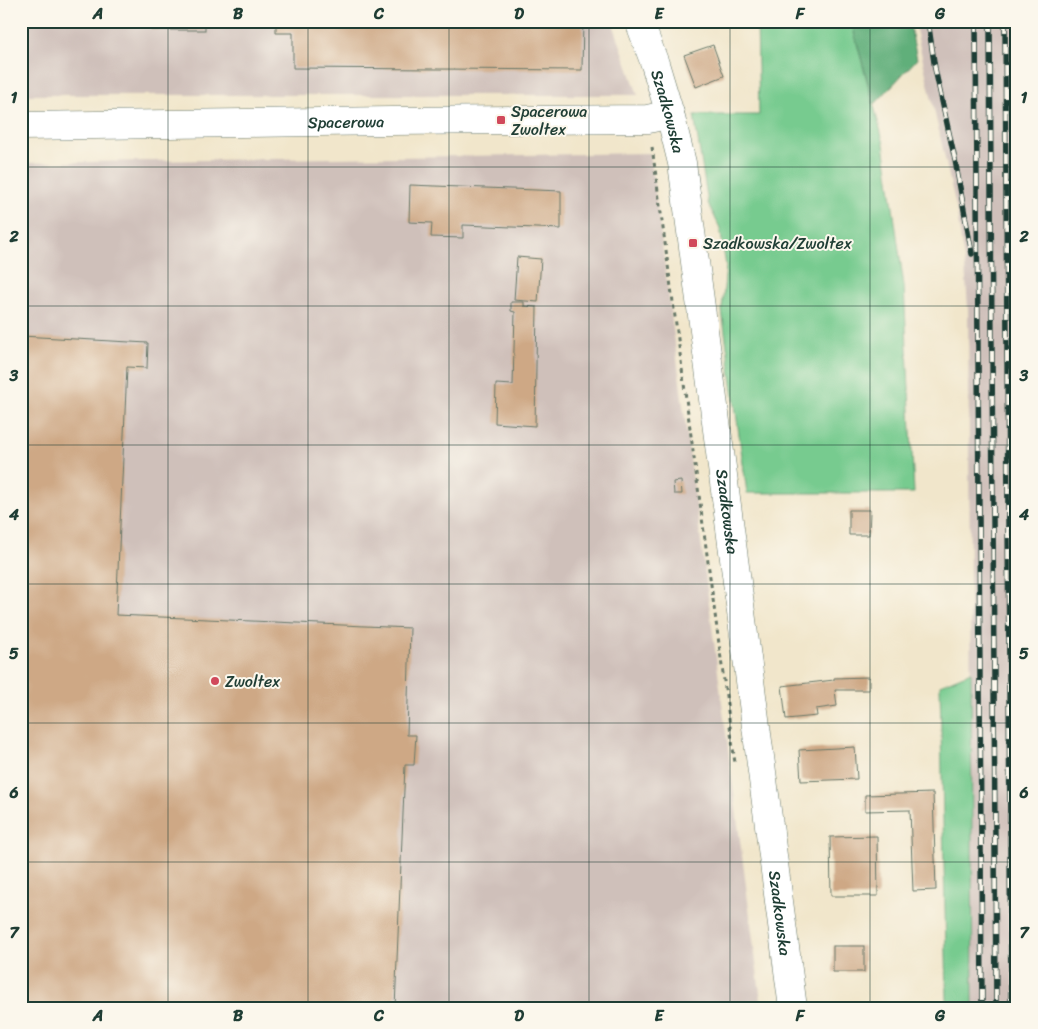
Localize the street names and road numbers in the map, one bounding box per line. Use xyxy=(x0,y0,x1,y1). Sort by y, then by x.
street label: Szadkowska xyxy=(642,66,693,156)
street label: Spacerowa xyxy=(308,107,384,137)
street label: Szadkowska xyxy=(707,467,747,556)
street label: Szadkowska xyxy=(760,869,800,958)

